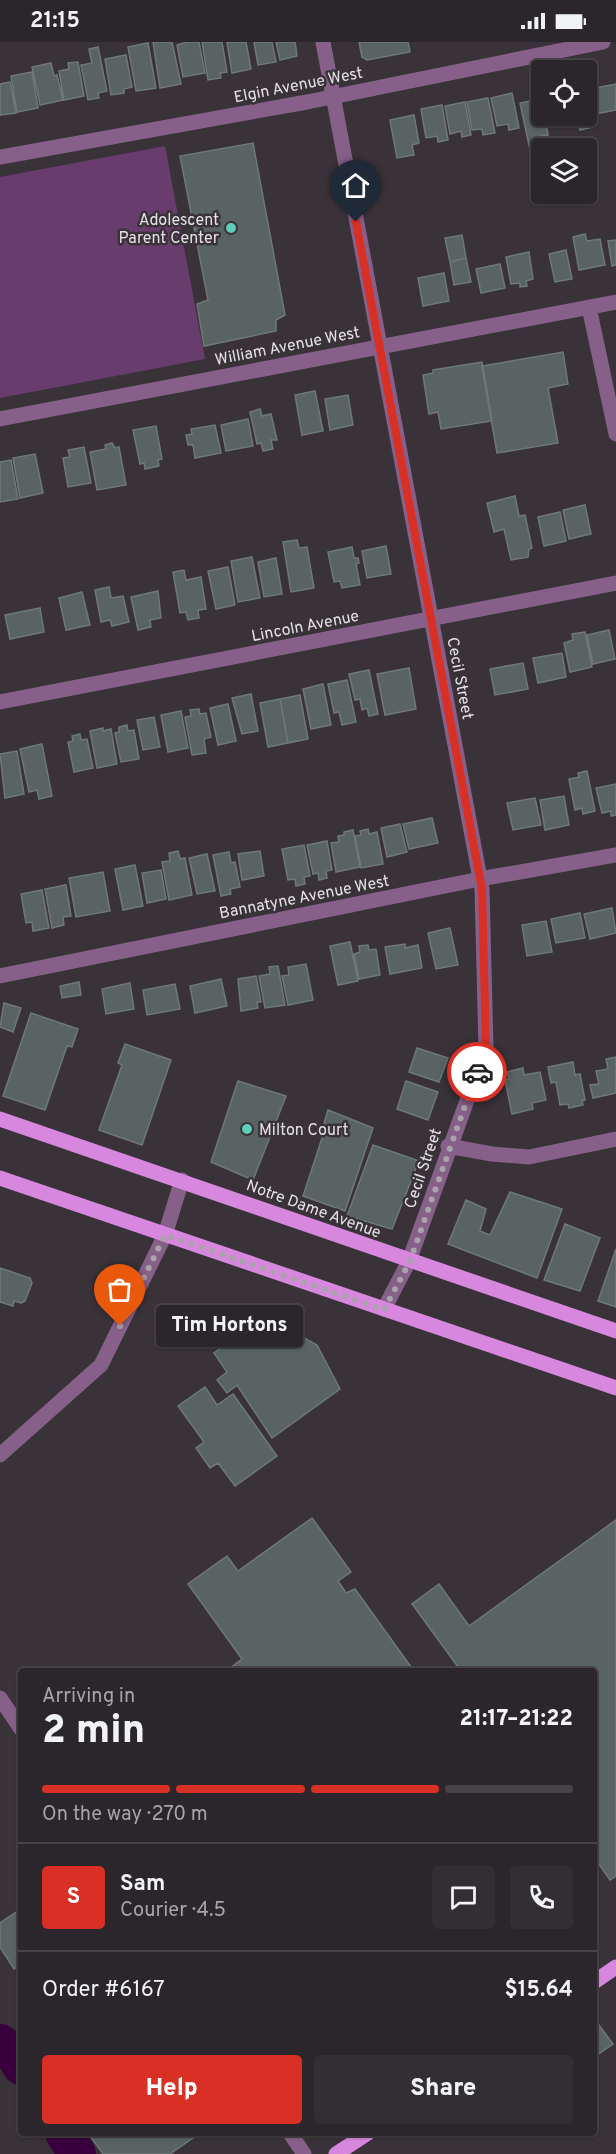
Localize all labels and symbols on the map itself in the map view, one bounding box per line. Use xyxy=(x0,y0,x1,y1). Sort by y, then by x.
street label: Elgin Avenue West xyxy=(232,64,365,108)
pin xyxy=(330,160,381,222)
place label: Adolescent Parent Center xyxy=(119,211,219,249)
marker: Adolescent Parent Center xyxy=(224,221,238,235)
street label: William Avenue West xyxy=(213,323,362,371)
street label: Lincoln Avenue xyxy=(250,607,361,647)
street label: Cecil Street xyxy=(441,636,477,721)
street label: Bannatyne Avenue West xyxy=(218,872,391,924)
courier xyxy=(447,1042,507,1102)
place label: Milton Court xyxy=(259,1121,349,1141)
marker: Milton Court xyxy=(240,1122,254,1136)
street label: Cecil Street xyxy=(401,1126,447,1211)
street label: Notre Dame Avenue xyxy=(243,1176,383,1244)
pin xyxy=(94,1264,145,1326)
callout: Tim Hortons xyxy=(156,1305,303,1347)

